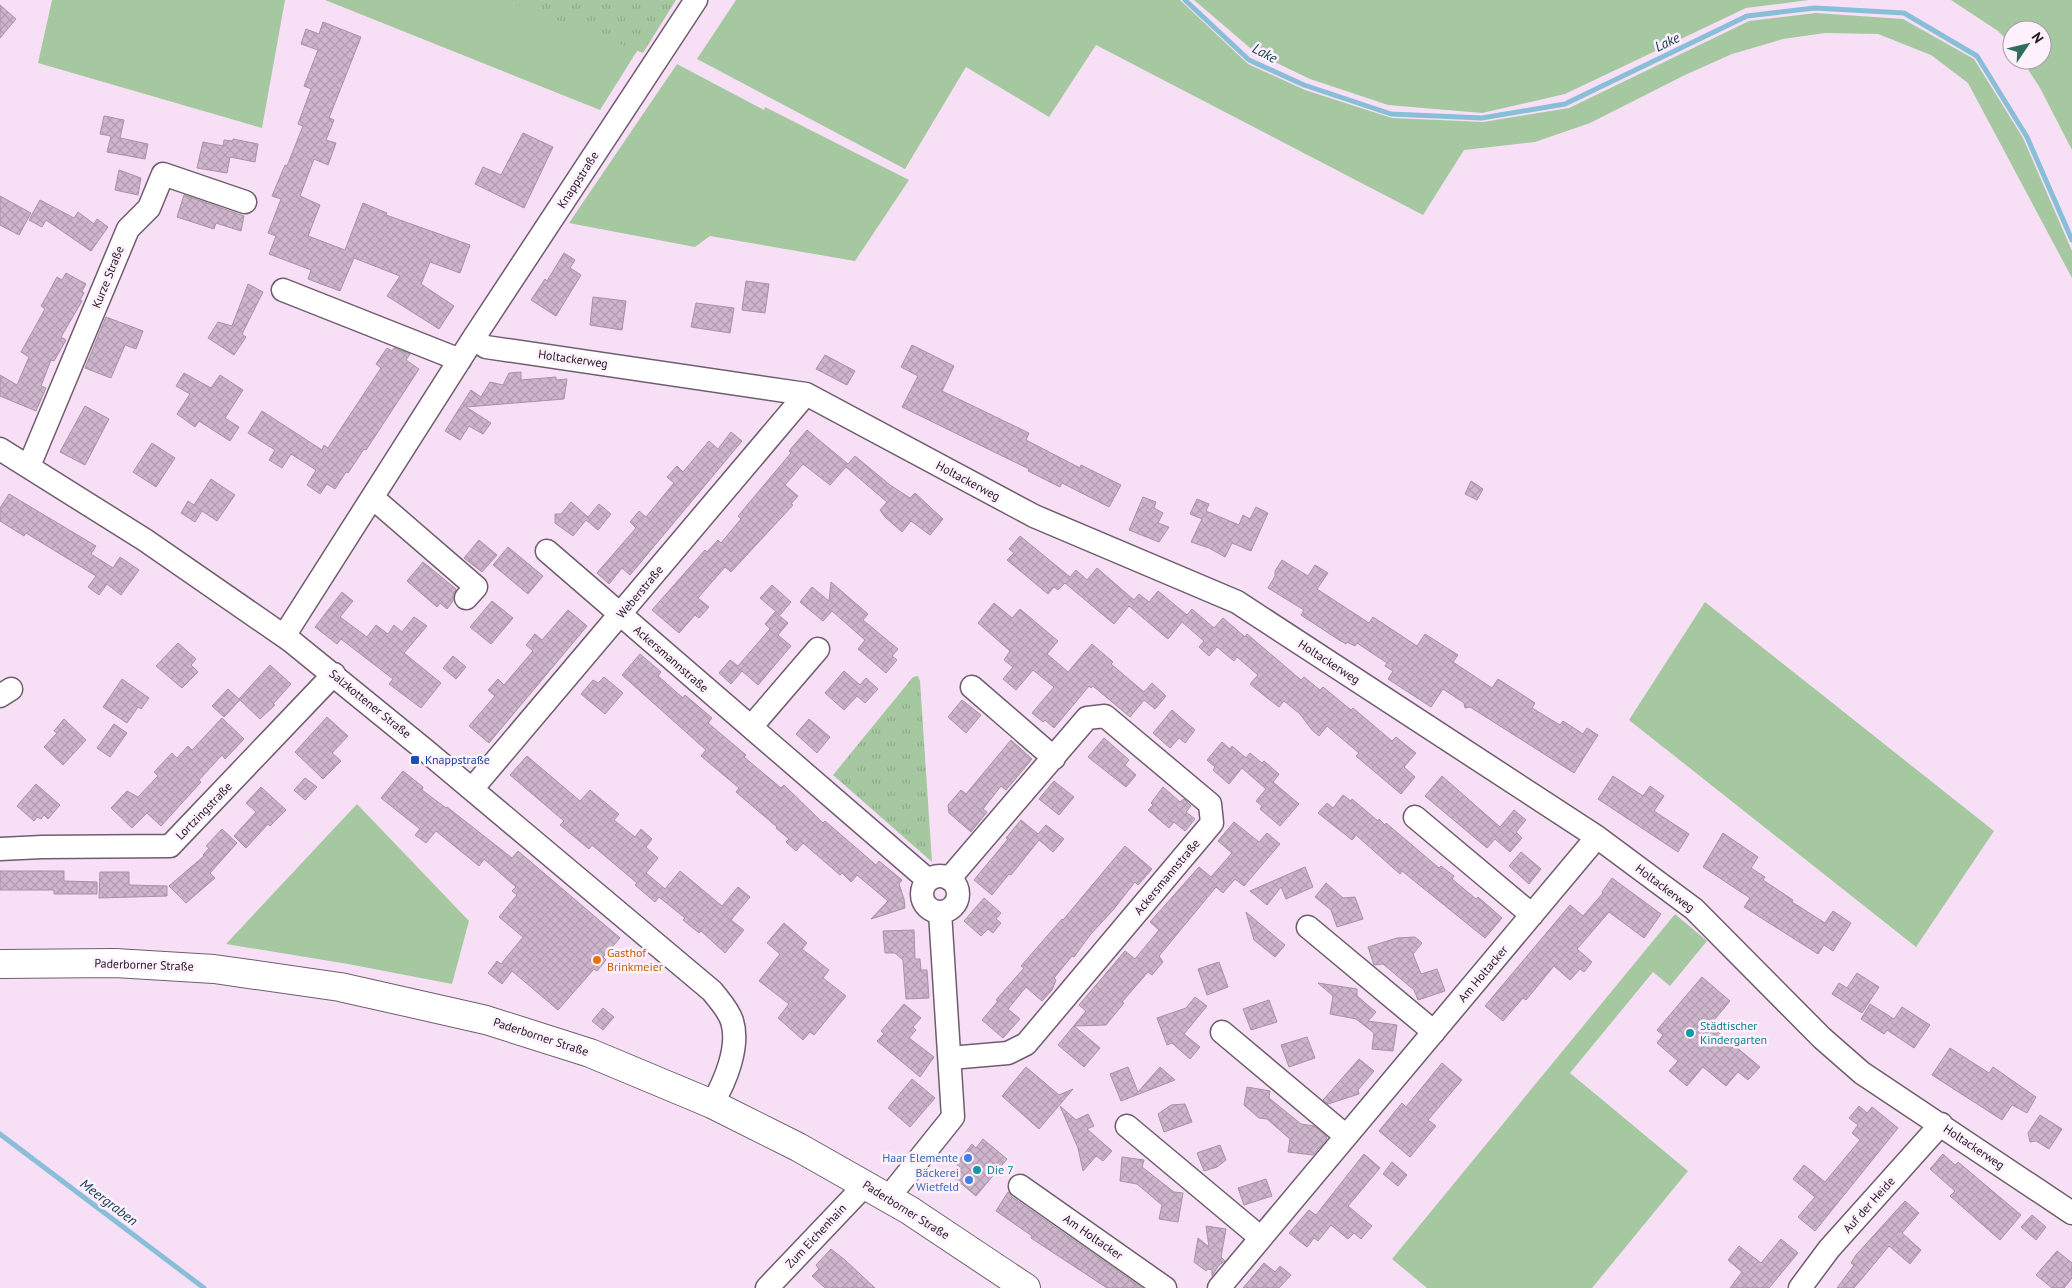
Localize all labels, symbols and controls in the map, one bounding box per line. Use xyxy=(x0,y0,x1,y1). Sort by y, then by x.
north arrow xyxy=(2002,20,2052,70)
water label: Lake xyxy=(1652,28,1683,56)
text: N xyxy=(2028,29,2048,46)
water label: Lake xyxy=(1249,39,1281,67)
street label: Knappstraße xyxy=(554,148,602,211)
street label: Kurze Straße xyxy=(88,244,127,310)
street label: Holtackerweg xyxy=(537,346,609,371)
street label: Holtackerweg xyxy=(934,457,1003,504)
street label: Weberstraße xyxy=(613,562,666,621)
street label: Ackersmannstraße xyxy=(631,622,712,695)
street label: Holtackerweg xyxy=(1296,636,1363,687)
street label: Salzkottener Straße xyxy=(326,666,414,741)
place label: Knappstraße xyxy=(425,752,490,767)
marker: Knappstraße xyxy=(409,754,421,766)
street label: Lortzingstraße xyxy=(172,779,235,843)
street label: Ackersmannstraße xyxy=(1131,836,1203,918)
street label: Holtackerweg xyxy=(1633,860,1698,915)
street label: Am Holtacker xyxy=(1455,942,1511,1005)
place label: Gasthof Brinkmeier xyxy=(607,945,663,974)
marker: Gasthof Brinkmeier xyxy=(591,954,603,966)
street label: Paderborner Straße xyxy=(94,955,194,974)
street label: Paderborner Straße xyxy=(492,1014,591,1059)
place label: Städtischer Kindergarten xyxy=(1700,1018,1767,1047)
marker: Städtischer Kindergarten xyxy=(1684,1027,1696,1039)
street label: Holtackerweg xyxy=(1941,1121,2008,1172)
place label: Haar Elemente xyxy=(882,1150,958,1165)
marker: Haar Elemente xyxy=(962,1152,974,1164)
place label: Die 7 xyxy=(987,1162,1014,1177)
marker: Die 7 xyxy=(971,1164,983,1176)
place label: Bäckerei Wietfeld xyxy=(916,1165,959,1194)
water label: Meergraben xyxy=(77,1174,141,1230)
marker: Bäckerei Wietfeld xyxy=(963,1174,975,1186)
street label: Auf der Heide xyxy=(1840,1174,1898,1236)
street label: Paderborner Straße xyxy=(860,1177,952,1242)
street label: Zum Eichenhain xyxy=(782,1200,849,1271)
street label: Am Holtacker xyxy=(1061,1211,1126,1263)

